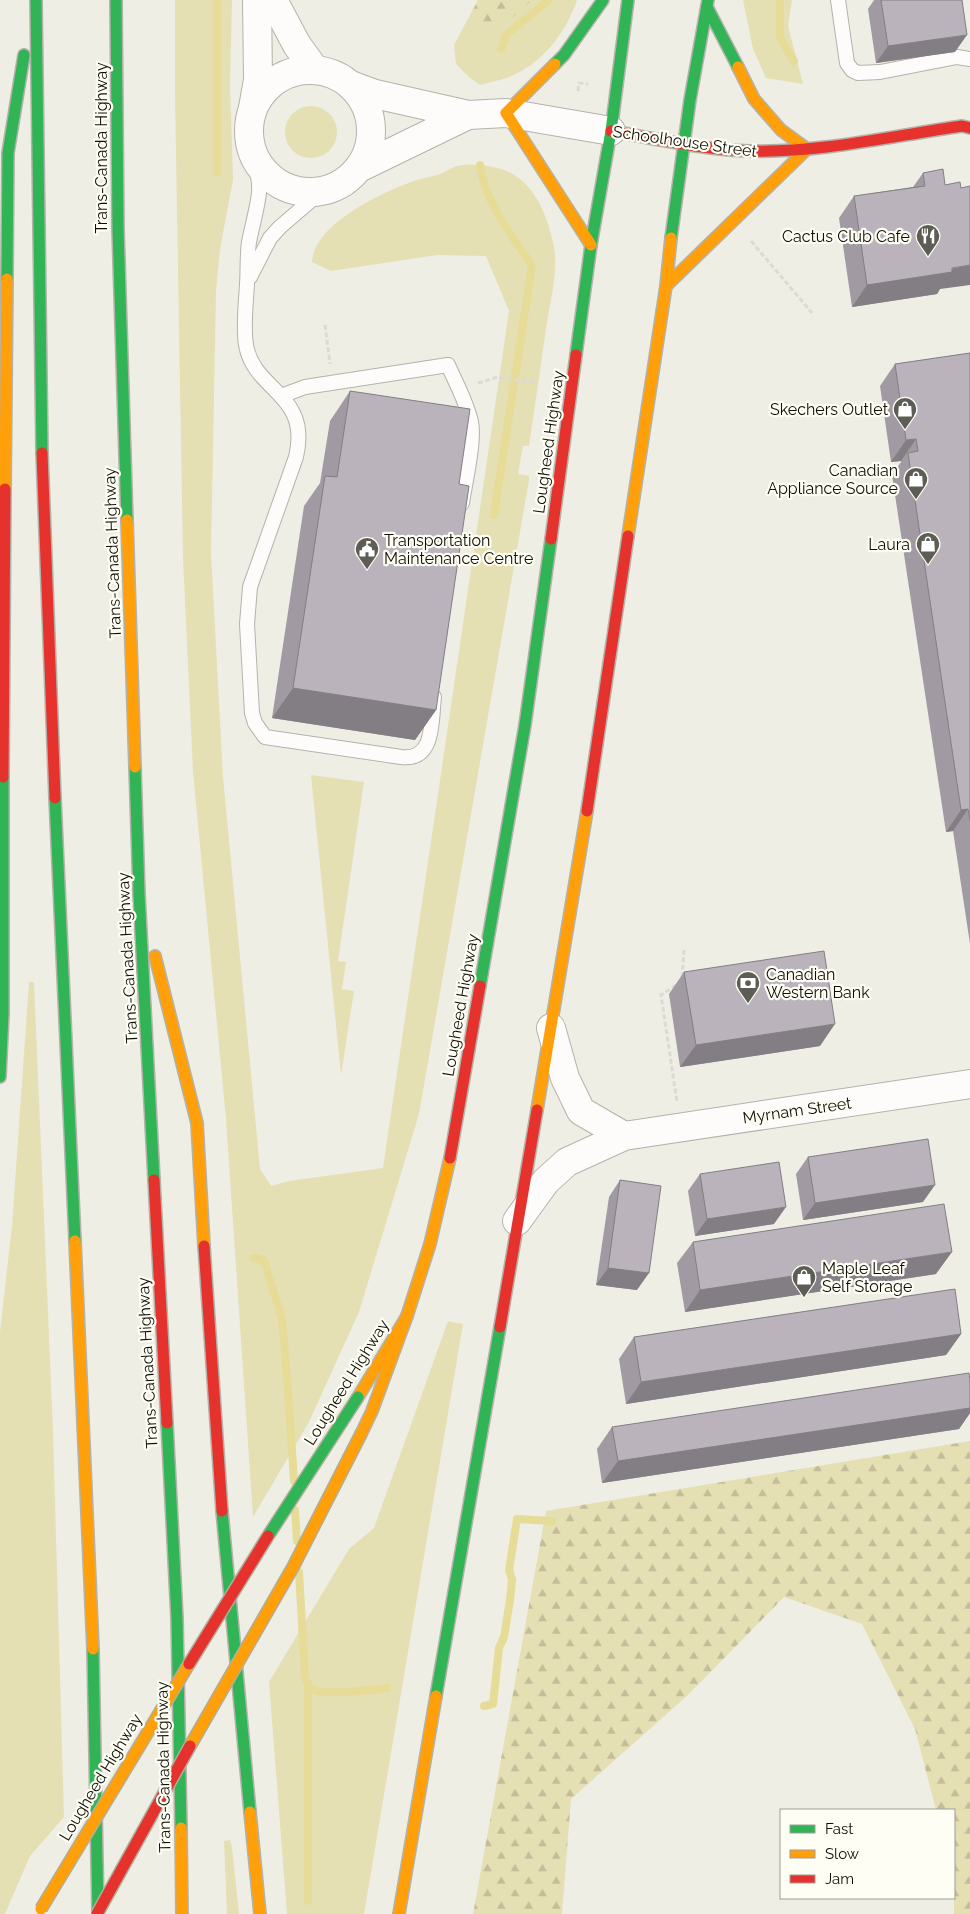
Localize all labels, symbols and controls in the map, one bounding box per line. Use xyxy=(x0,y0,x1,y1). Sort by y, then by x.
street label: Trans-Canada Highway xyxy=(92,62,111,234)
street label: Schoolhouse Street xyxy=(612,122,759,161)
restaurant icon: Cactus Club Cafe xyxy=(915,223,941,257)
place label: Cactus Club Cafe xyxy=(782,227,910,246)
street label: Lougheed Highway xyxy=(529,369,568,515)
shop icon: Skechers Outlet xyxy=(892,396,918,430)
place label: Skechers Outlet xyxy=(770,400,889,419)
place label: Canadian Appliance Source xyxy=(767,461,898,498)
shop icon: Canadian Appliance Source xyxy=(903,466,929,500)
street label: Trans-Canada Highway xyxy=(100,467,125,639)
place label: Transportation Maintenance Centre xyxy=(384,531,533,568)
shop icon: Laura xyxy=(915,531,941,565)
place label: Laura xyxy=(868,535,910,554)
public building icon: Transportation Maintenance Centre xyxy=(354,536,380,570)
street label: Trans-Canada Highway xyxy=(114,872,141,1044)
street label: Lougheed Highway xyxy=(439,932,482,1078)
place label: Canadian Western Bank xyxy=(766,965,870,1002)
bank icon: Canadian Western Bank xyxy=(735,970,761,1004)
street label: Myrnam Street xyxy=(742,1093,853,1128)
place label: Maple Leaf Self Storage xyxy=(822,1259,912,1296)
shop icon: Maple Leaf Self Storage xyxy=(791,1264,817,1298)
street label: Trans-Canada Highway xyxy=(134,1277,161,1449)
street label: Lougheed Highway xyxy=(300,1316,393,1449)
street label: Trans-Canada Highway xyxy=(153,1681,174,1853)
street label: Lougheed Highway xyxy=(55,1710,146,1844)
legend xyxy=(780,1809,955,1899)
text: Fast xyxy=(825,1820,853,1838)
text: Slow xyxy=(825,1845,859,1863)
text: Jam xyxy=(825,1870,854,1888)

